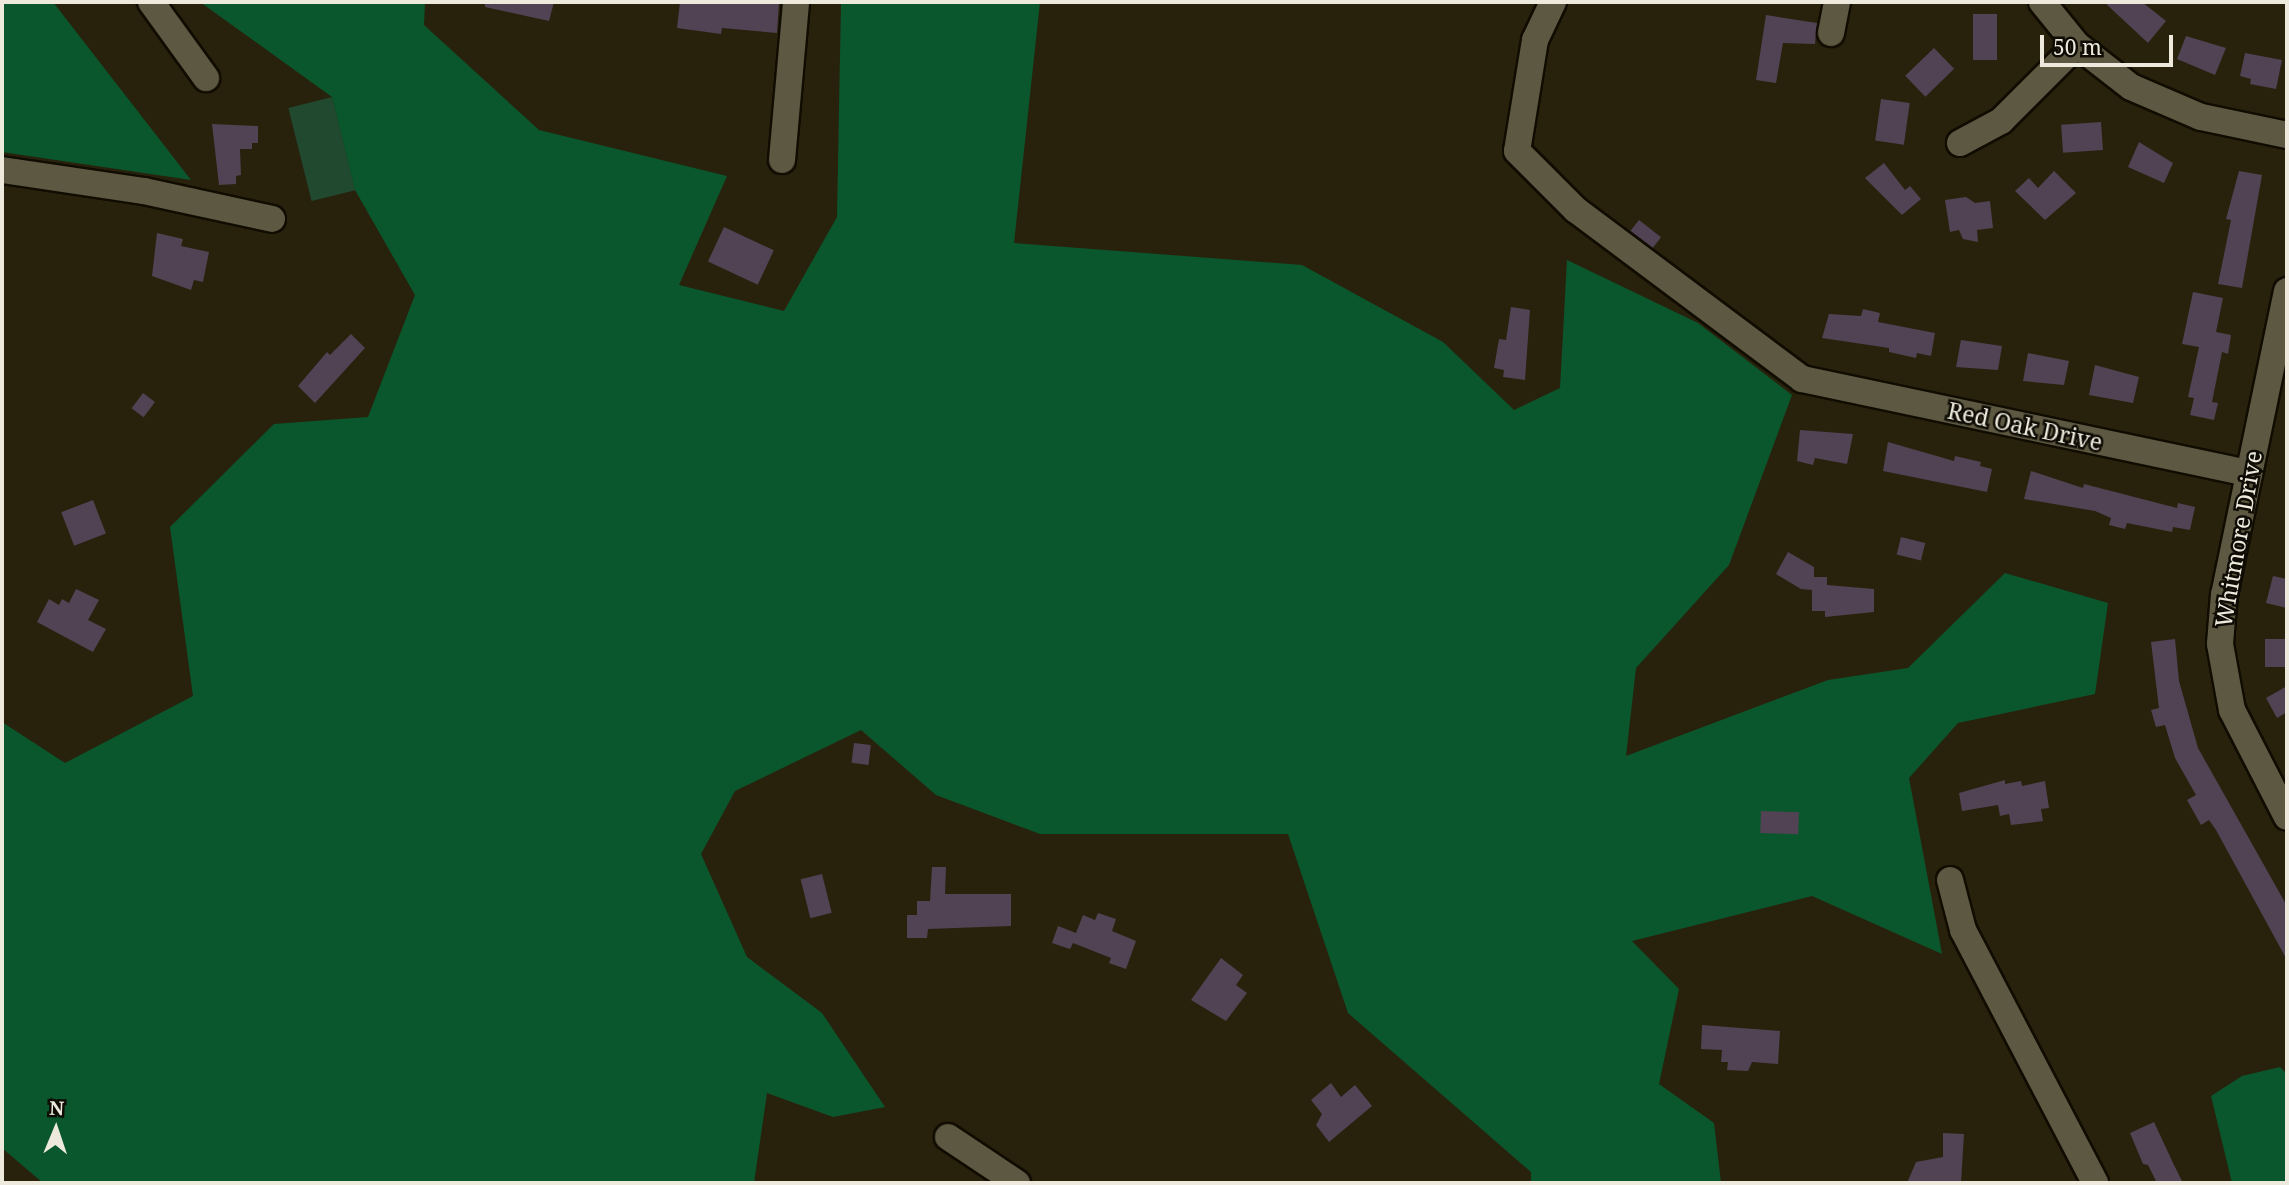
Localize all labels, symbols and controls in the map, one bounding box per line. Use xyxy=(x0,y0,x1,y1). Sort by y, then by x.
scale bar xyxy=(2044,21,2177,65)
text: 50 m xyxy=(2053,33,2102,61)
street label: Red Oak Drive xyxy=(1945,396,2105,456)
street label: Whitmore Drive xyxy=(2209,449,2267,629)
north arrow xyxy=(21,1094,91,1164)
text: N xyxy=(49,1095,65,1121)

